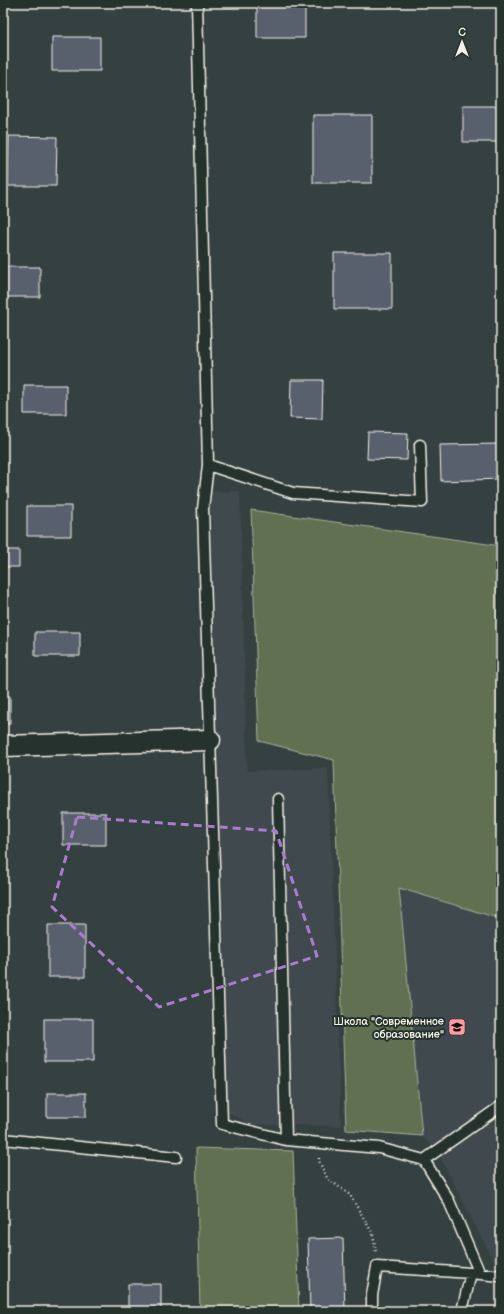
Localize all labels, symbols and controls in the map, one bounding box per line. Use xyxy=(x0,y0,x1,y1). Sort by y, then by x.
north arrow xyxy=(442,22,482,62)
text: С xyxy=(458,26,466,39)
place label: Школа "Современное образование" xyxy=(333,1015,444,1041)
school or university icon: Школа "Современное образование" xyxy=(447,1017,467,1037)

